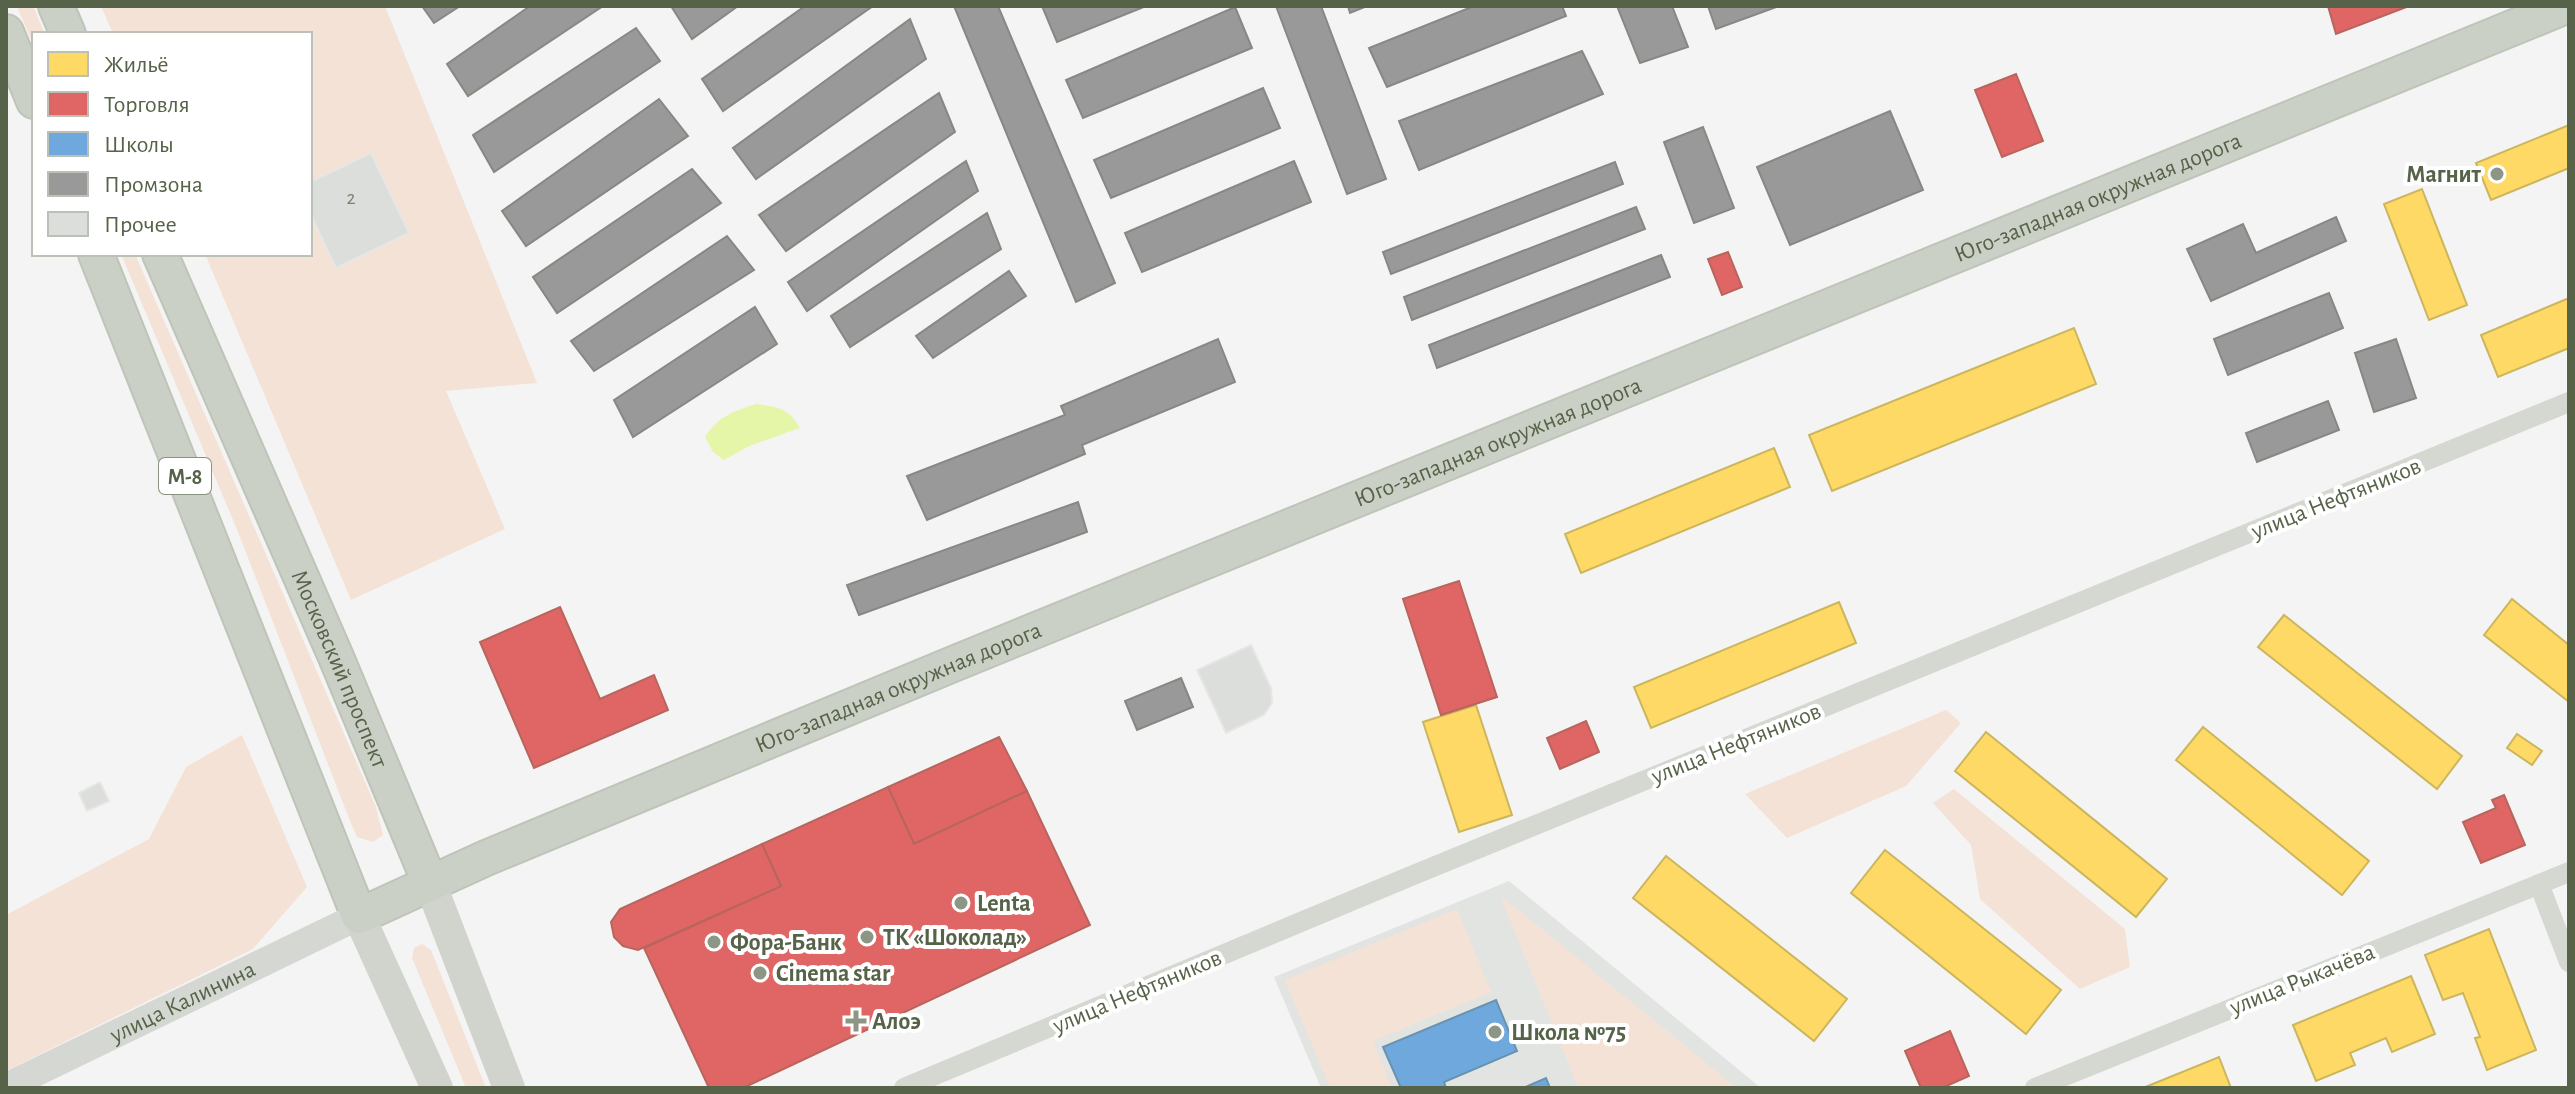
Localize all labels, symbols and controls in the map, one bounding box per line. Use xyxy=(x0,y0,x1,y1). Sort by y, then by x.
legend xyxy=(32,32,312,256)
text: Жильё xyxy=(104,53,169,77)
text: Торговля xyxy=(104,93,190,117)
street label: Юго-западная окружная дорога xyxy=(1951,129,2245,267)
text: Школы xyxy=(104,133,174,157)
place label: Магнит xyxy=(2406,163,2482,187)
marker: Магнит xyxy=(2488,165,2506,183)
text: Промзона xyxy=(104,173,203,197)
house number: 2 xyxy=(346,188,356,208)
text: Прочее xyxy=(104,213,177,237)
street label: Юго-западная окружная дорога xyxy=(1351,373,1645,512)
street label: улица Нефтяников xyxy=(2247,454,2425,544)
road number: М-8 xyxy=(159,458,211,494)
street label: Московский проспект xyxy=(287,567,392,772)
street label: Юго-западная окружная дорога xyxy=(752,618,1045,758)
street label: улица Нефтяников xyxy=(1647,699,1825,789)
place label: Lenta xyxy=(977,892,1031,916)
marker: Lenta xyxy=(952,894,970,912)
place label: ТК «Шоколад» xyxy=(883,926,1027,950)
marker: ТК «Шоколад» xyxy=(858,928,876,946)
place label: Фора-Банк xyxy=(730,931,842,955)
marker: Фора-Банк xyxy=(705,933,723,951)
street label: улица Рыкачёва xyxy=(2226,940,2378,1020)
street label: улица Нефтяников xyxy=(1049,946,1225,1039)
street label: улица Калинина xyxy=(106,957,259,1048)
place label: Cinema star xyxy=(776,962,891,986)
marker: Cinema star xyxy=(751,964,769,982)
place label: Алоэ xyxy=(872,1010,921,1034)
marker: Алоэ xyxy=(847,1012,865,1030)
place label: Школа №75 xyxy=(1511,1021,1626,1045)
marker: Школа №75 xyxy=(1486,1023,1504,1041)

